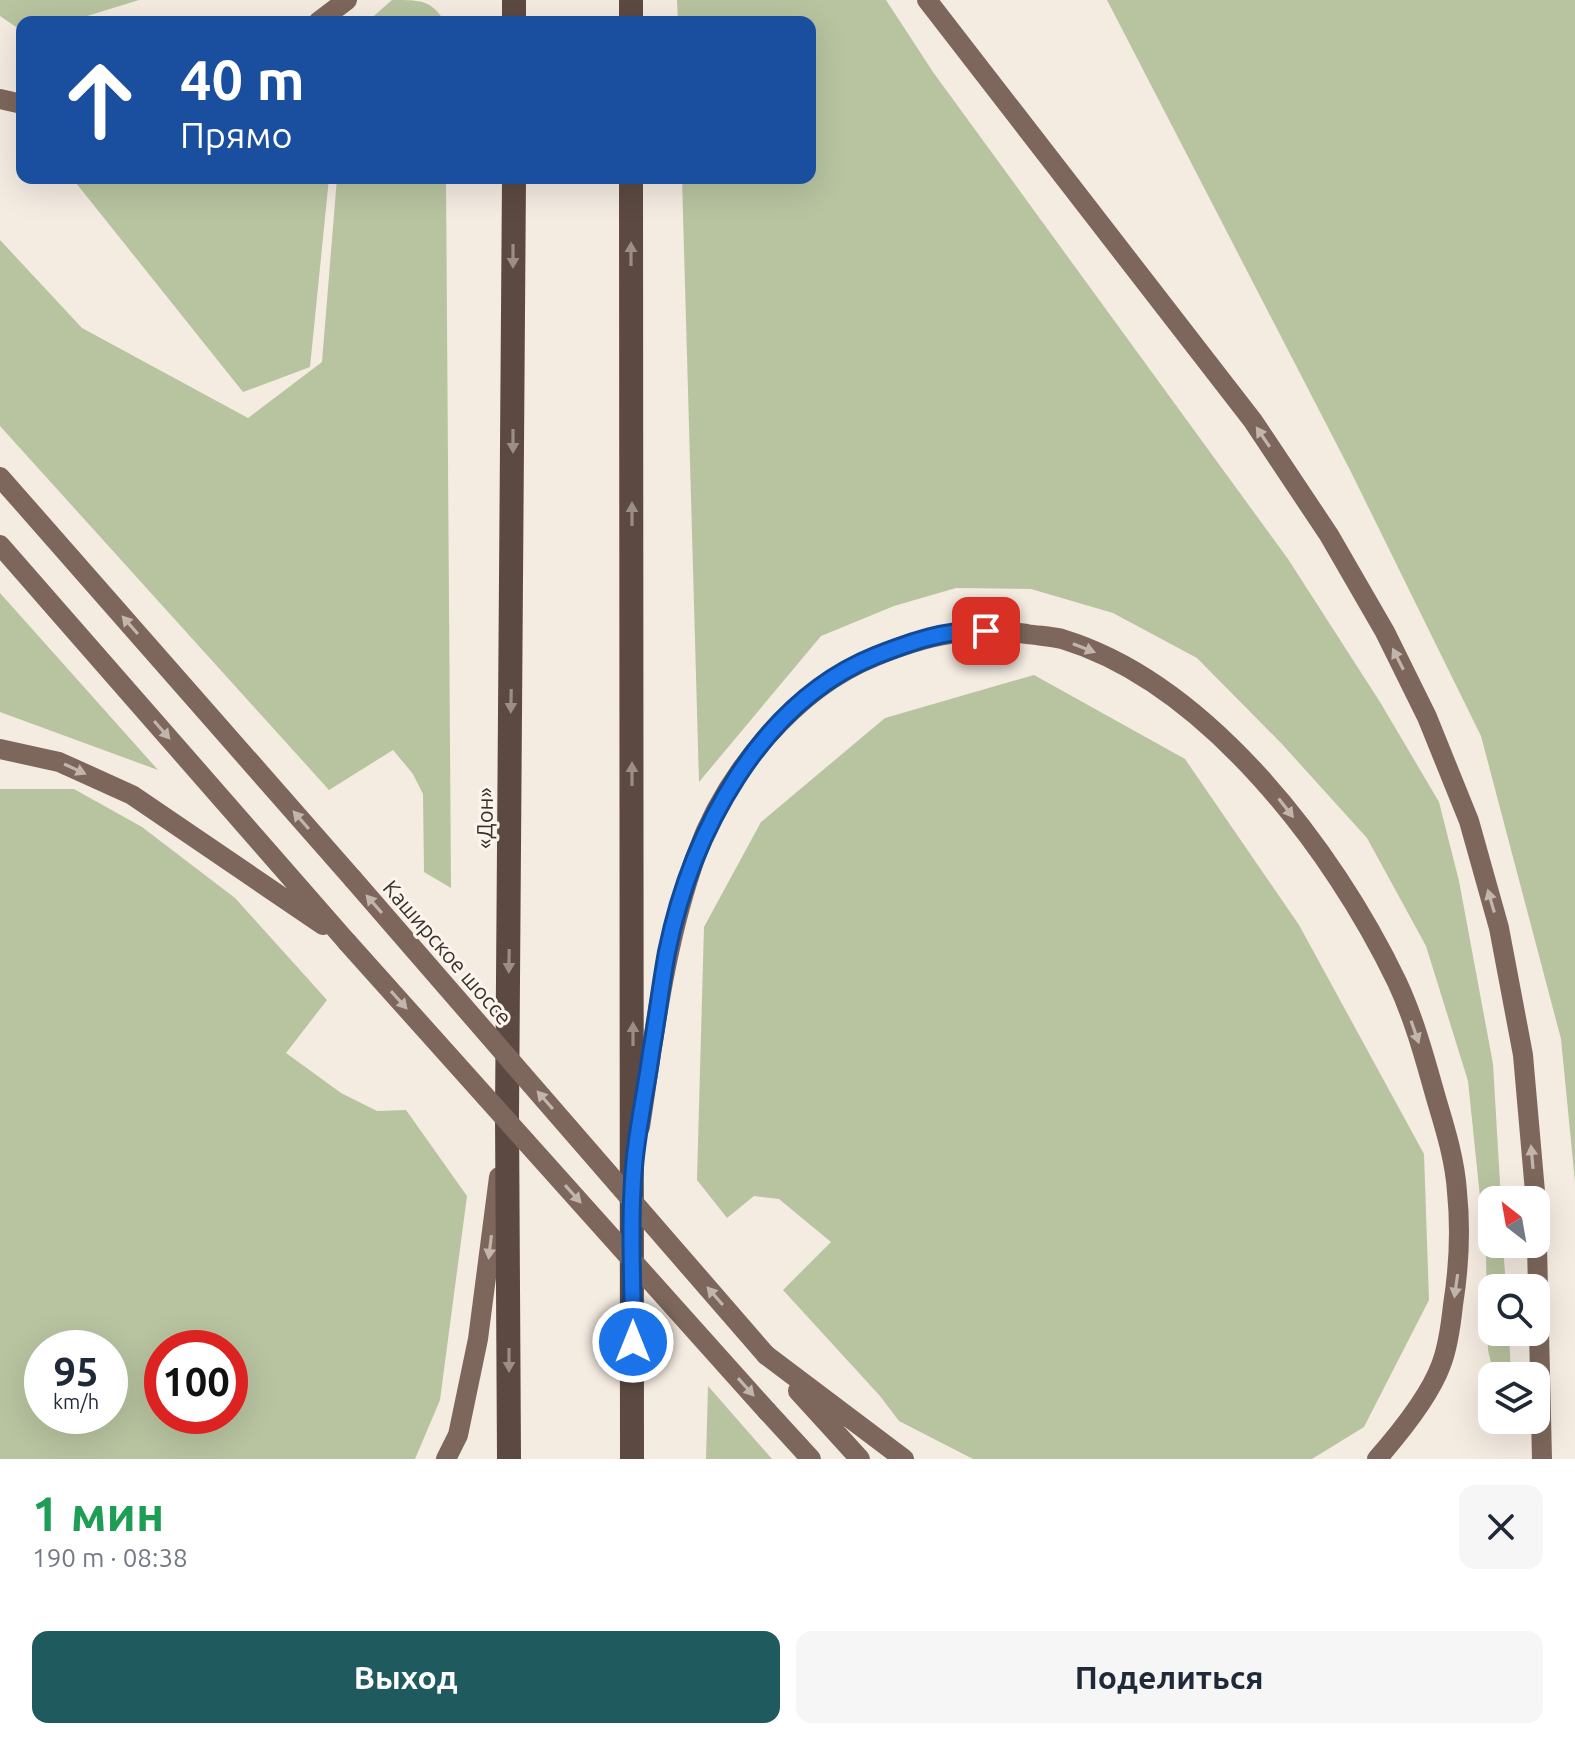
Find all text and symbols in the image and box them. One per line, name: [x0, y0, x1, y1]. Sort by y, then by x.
icon: ahead: [48, 48, 152, 152]
text: 40 m: [180, 48, 305, 111]
text: Прямо: [180, 114, 293, 155]
one-way arrow: [625, 241, 637, 266]
one-way arrow: [507, 244, 519, 269]
one-way arrow: [1257, 426, 1271, 448]
one-way arrow: [507, 429, 519, 454]
one-way arrow: [626, 501, 638, 526]
pin: [952, 597, 1020, 665]
icon: arrive: [964, 609, 1008, 653]
one-way arrow: [122, 615, 139, 635]
one-way arrow: [1072, 642, 1096, 655]
one-way arrow: [1392, 647, 1405, 670]
one-way arrow: [505, 689, 517, 714]
one-way arrow: [153, 720, 170, 740]
one-way arrow: [626, 761, 639, 786]
one-way arrow: [63, 762, 87, 776]
street label: «Дон»: [471, 787, 497, 849]
one-way arrow: [1278, 797, 1294, 818]
one-way arrow: [293, 811, 310, 831]
street label: Каширское шоссе: [379, 875, 517, 1029]
one-way arrow: [1484, 889, 1497, 913]
one-way arrow: [366, 894, 383, 914]
one-way arrow: [503, 949, 515, 974]
one-way arrow: [390, 990, 408, 1009]
one-way arrow: [1410, 1020, 1422, 1044]
one-way arrow: [627, 1021, 639, 1046]
one-way arrow: [536, 1090, 554, 1109]
one-way arrow: [1526, 1144, 1539, 1169]
one-way arrow: [563, 1184, 581, 1203]
north arrow: [1478, 1186, 1550, 1258]
map controls: [1478, 1186, 1550, 1434]
one-way arrow: [483, 1235, 496, 1260]
one-way arrow: [1449, 1273, 1462, 1298]
button: search: [1478, 1274, 1550, 1346]
one-way arrow: [707, 1287, 724, 1307]
position arrow: [591, 1300, 675, 1384]
speed limit sign: 100: [144, 1330, 248, 1434]
one-way arrow: [503, 1348, 515, 1373]
text: 95: [53, 1349, 99, 1394]
button: layers: [1478, 1362, 1550, 1434]
one-way arrow: [737, 1377, 754, 1397]
text: km/h: [53, 1390, 99, 1413]
button: close: [1459, 1485, 1543, 1569]
text: 1 мин: [32, 1486, 164, 1540]
text: 190 m · 08:38: [32, 1543, 188, 1572]
button: Выход: [32, 1631, 780, 1723]
button: Поделиться: [796, 1631, 1543, 1723]

